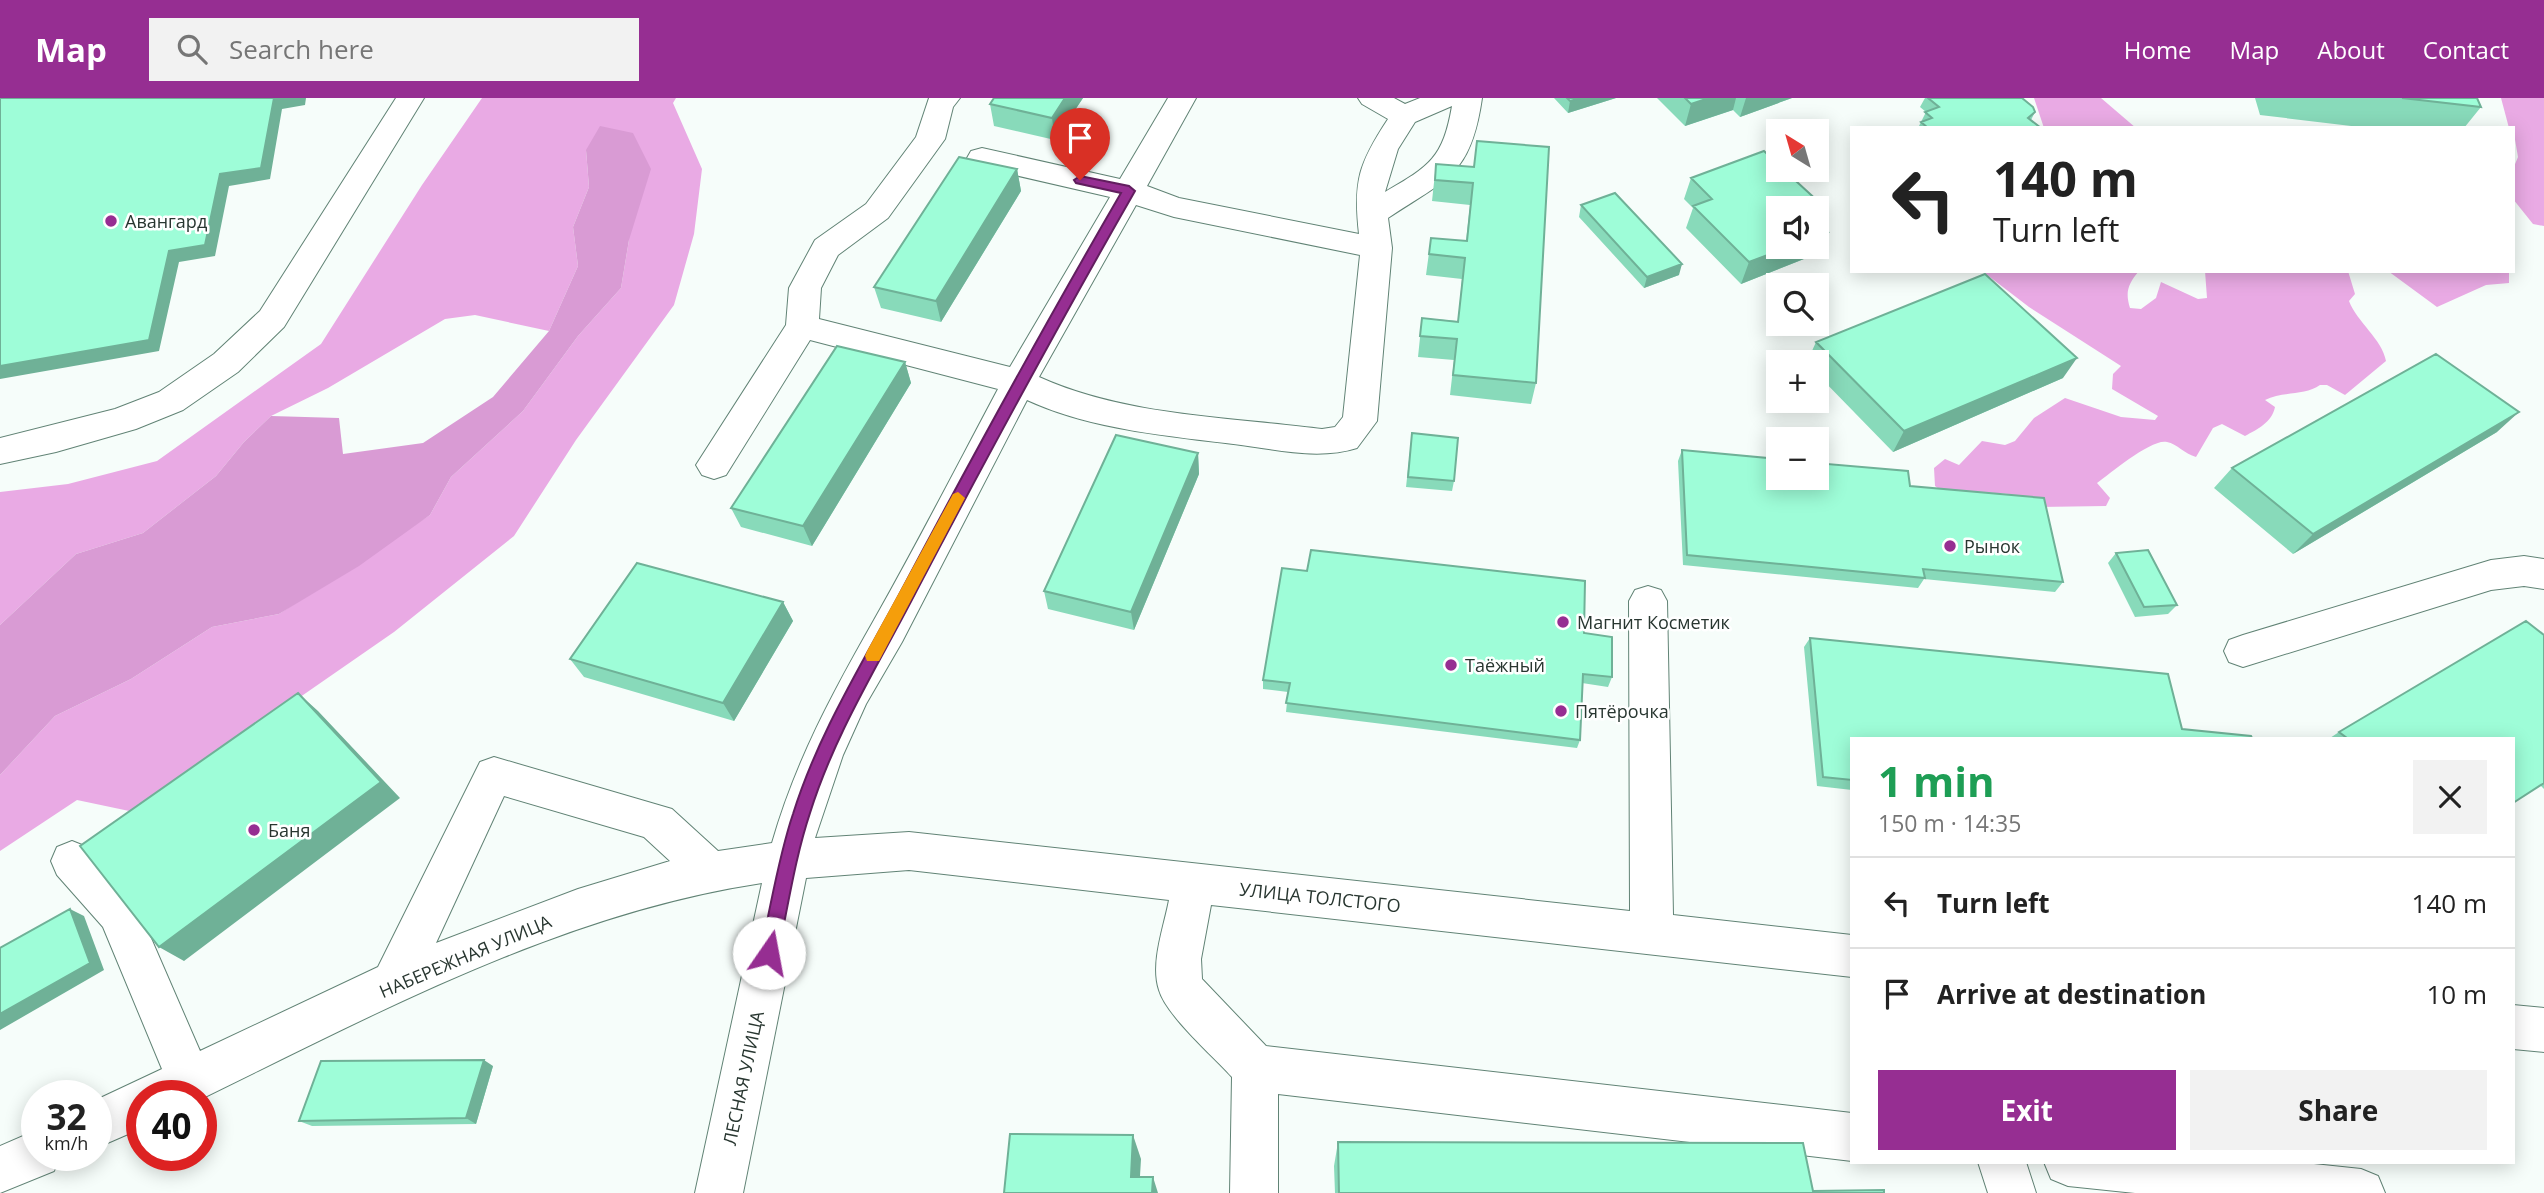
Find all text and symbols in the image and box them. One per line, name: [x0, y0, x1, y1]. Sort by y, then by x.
search box: [149, 18, 639, 81]
text: Map: [35, 27, 107, 72]
icon: search: [173, 30, 211, 68]
text: Search here: [229, 31, 374, 67]
text: Home: [2124, 33, 2192, 66]
text: Map: [2230, 33, 2279, 66]
text: About: [2317, 33, 2385, 66]
text: Contact: [2423, 33, 2509, 66]
pin: [1050, 108, 1110, 180]
icon: arrive: [1061, 119, 1099, 157]
north arrow: [1766, 119, 1829, 182]
map controls: [1766, 119, 1829, 490]
text: 140 m: [1993, 145, 2138, 211]
icon: left: [1878, 154, 1969, 245]
button: sound: [1766, 196, 1829, 259]
text: Turn left: [1993, 208, 2119, 251]
place label: Авангард: [125, 209, 207, 233]
marker: Авангард: [103, 213, 119, 229]
button: search: [1766, 273, 1829, 336]
button: +: [1766, 350, 1829, 413]
button: −: [1766, 427, 1829, 490]
place label: Рынок: [1964, 534, 2021, 558]
marker: Рынок: [1942, 538, 1958, 554]
place label: Магнит Косметик: [1577, 610, 1731, 634]
marker: Магнит Косметик: [1555, 614, 1571, 630]
place label: Таёжный: [1465, 653, 1545, 677]
marker: Таёжный: [1443, 657, 1459, 673]
place label: Пятёрочка: [1575, 699, 1669, 723]
marker: Пятёрочка: [1553, 703, 1569, 719]
text: 1 min: [1878, 752, 1995, 809]
button: close: [2413, 760, 2487, 834]
text: 150 m · 14:35: [1878, 807, 2021, 839]
place label: Баня: [268, 818, 310, 842]
marker: Баня: [246, 822, 262, 838]
street label: УЛИЦА ТОЛСТОГО: [1238, 877, 1402, 917]
icon: left: [1878, 884, 1916, 922]
text: Turn left: [1937, 885, 2049, 921]
text: 140 m: [2412, 885, 2487, 921]
street label: НАБЕРЕЖНАЯ УЛИЦА: [375, 909, 555, 1003]
position arrow: [732, 916, 806, 990]
icon: arrive: [1878, 975, 1916, 1013]
text: Arrive at destination: [1937, 976, 2206, 1012]
text: 10 m: [2426, 976, 2487, 1012]
street label: ЛЕСНАЯ УЛИЦА: [717, 1008, 769, 1147]
button: Exit: [1878, 1070, 2176, 1150]
button: Share: [2190, 1070, 2487, 1150]
speed limit sign: 40: [126, 1080, 217, 1171]
text: 32: [46, 1093, 87, 1140]
text: km/h: [45, 1131, 88, 1155]

